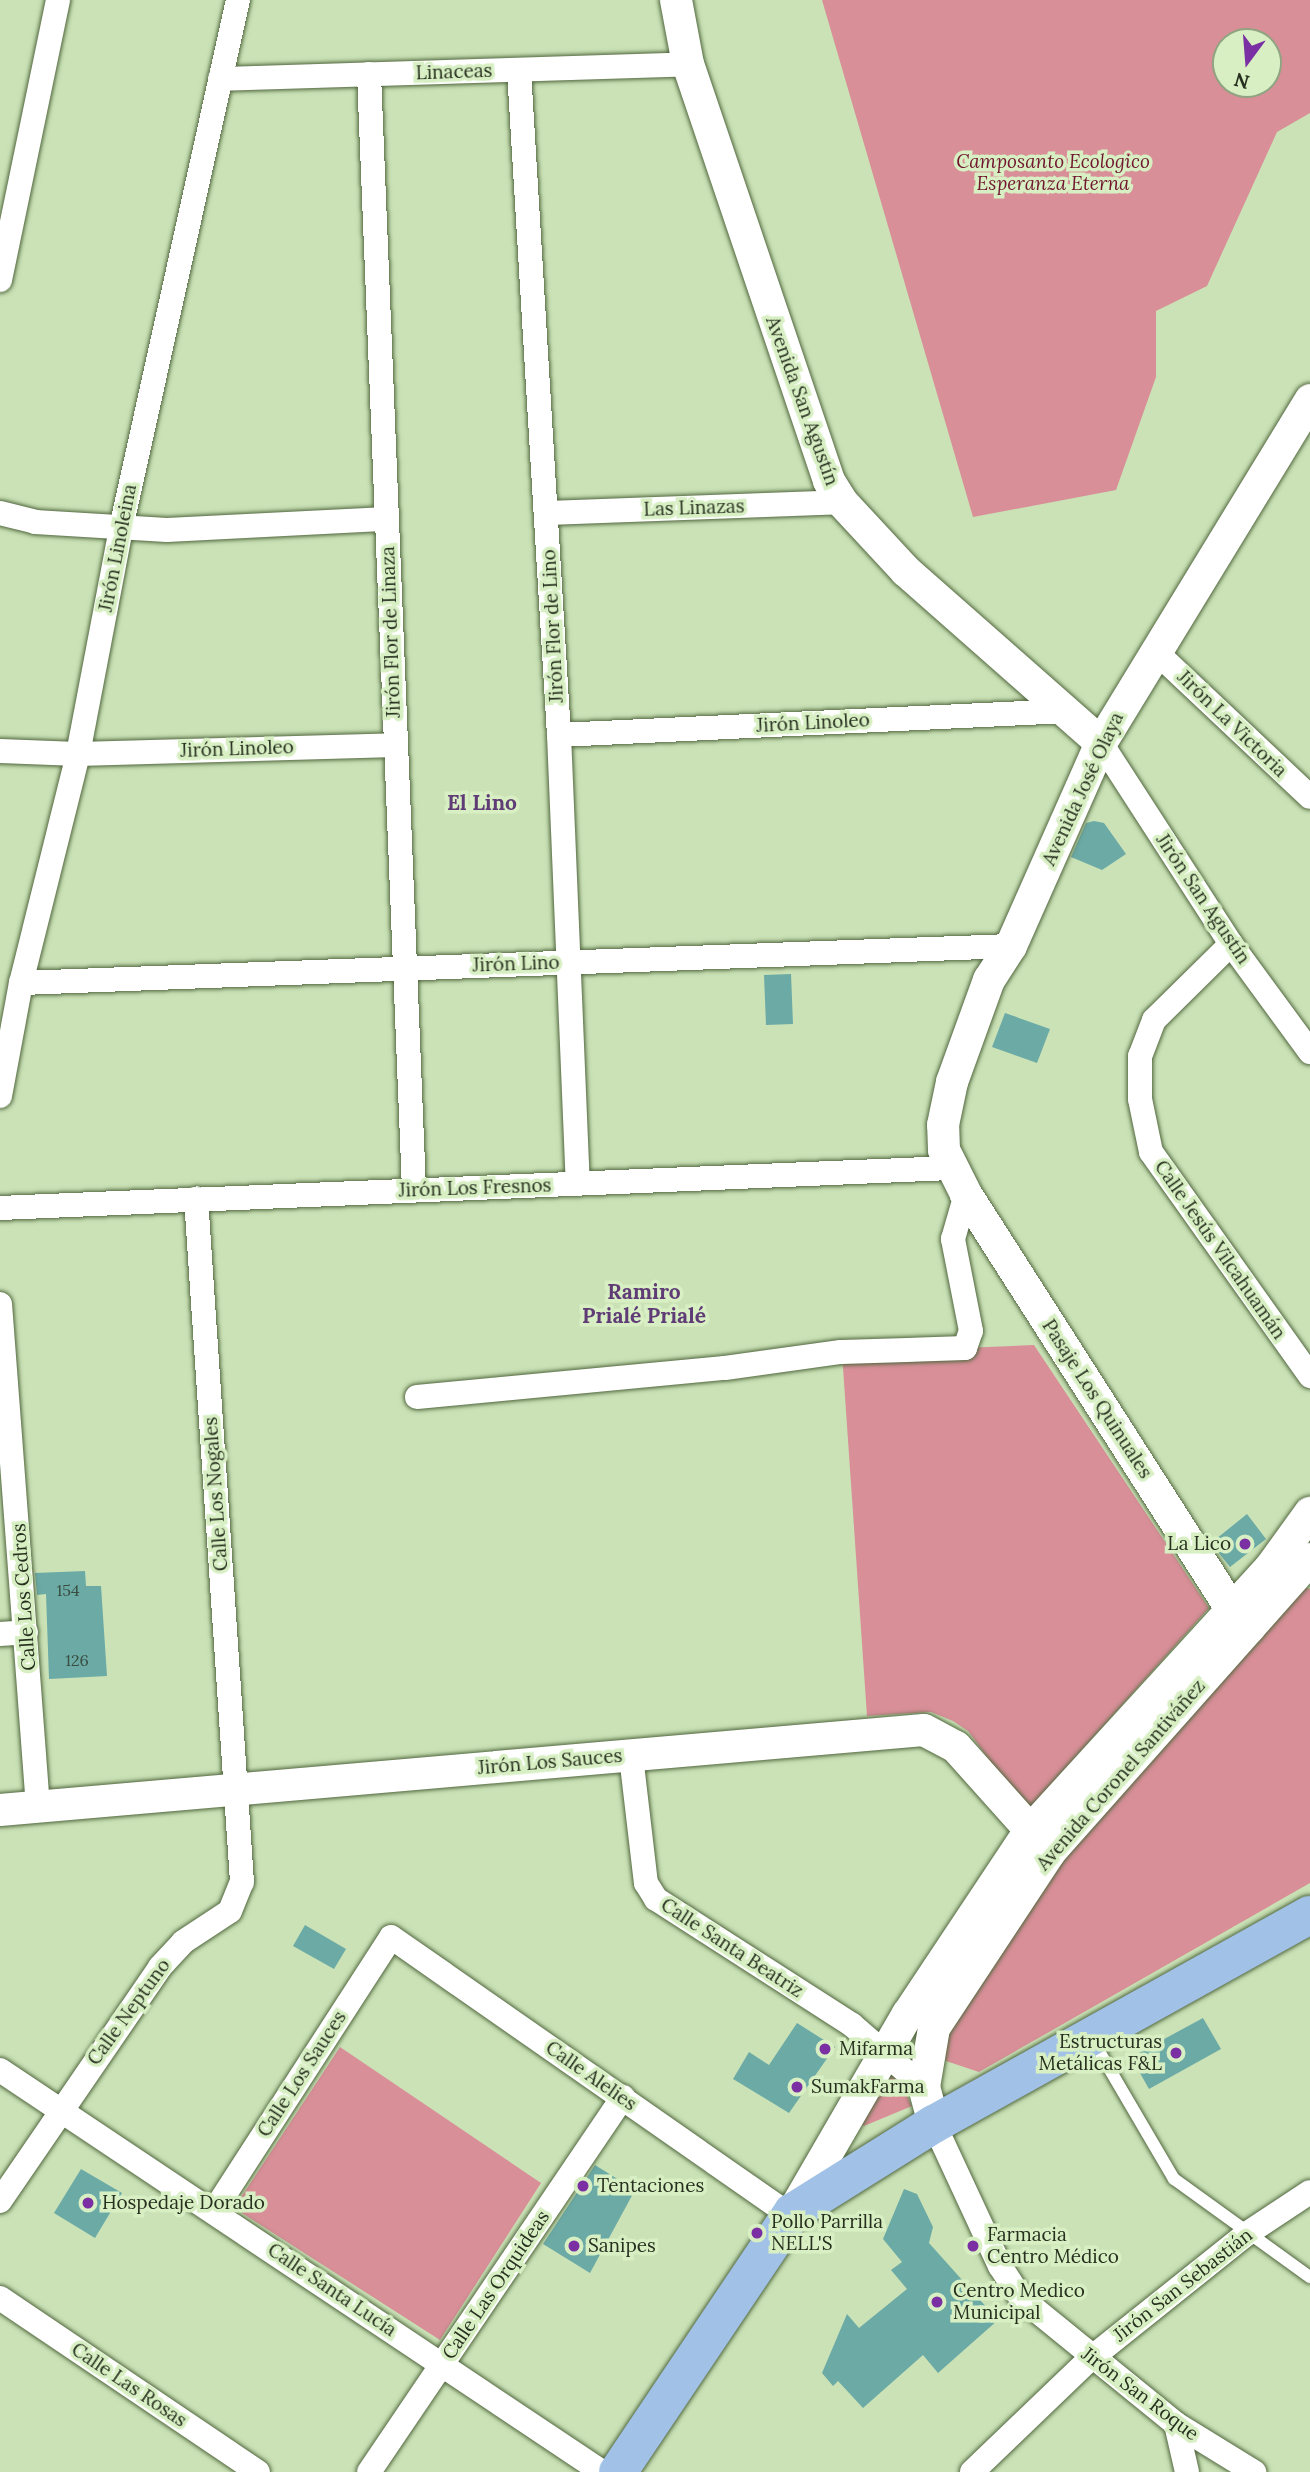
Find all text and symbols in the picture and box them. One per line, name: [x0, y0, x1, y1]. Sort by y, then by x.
north arrow: [1212, 28, 1282, 98]
street label: Linaceas: [415, 59, 493, 85]
text: N: [1231, 68, 1252, 95]
park label: Camposanto Ecologico Esperanza Eterna: [956, 151, 1150, 195]
street label: Avenida San Agustín: [761, 313, 843, 489]
street label: Jirón Linoleina: [94, 482, 142, 614]
street label: Las Linazas: [643, 495, 745, 521]
street label: Jirón Flor de Linaza: [377, 546, 405, 718]
street label: Jirón Flor de Lino: [538, 549, 568, 703]
street label: Jirón La Victoria: [1172, 666, 1292, 782]
street label: Jirón Linoleo: [756, 709, 870, 737]
street label: Avenida José Olaya: [1038, 709, 1128, 869]
street label: Jirón Linoleo: [180, 736, 294, 762]
district label: El Lino: [447, 790, 517, 816]
street label: Jirón San Agustín: [1151, 830, 1255, 968]
street label: Jirón Lino: [472, 951, 560, 977]
street label: Calle Jesús Vilcahuamán: [1150, 1156, 1290, 1344]
street label: Jirón Los Fresnos: [398, 1174, 552, 1202]
district label: Ramiro Prialé Prialé: [582, 1279, 706, 1329]
street label: Pasaje Los Quinuales: [1037, 1315, 1157, 1483]
street label: Calle Los Nogales: [199, 1416, 233, 1572]
street label: Calle Los Cedros: [7, 1523, 41, 1671]
place label: La Lico: [1167, 1533, 1231, 1555]
marker: La Lico: [1237, 1536, 1253, 1552]
house number: 154: [56, 1580, 80, 1600]
house number: 126: [65, 1650, 89, 1670]
street label: Avenida Coronel Santiváñez: [1032, 1675, 1210, 1875]
street label: Jirón Los Sauces: [477, 1744, 623, 1780]
street label: Calle Santa Beatriz: [657, 1893, 807, 2003]
street label: Calle Neptuno: [83, 1954, 175, 2070]
street label: Calle Los Sauces: [253, 2007, 351, 2141]
place label: Estructuras Metálicas F&L: [1039, 2031, 1162, 2075]
street label: Calle Alelies: [541, 2036, 641, 2116]
place label: Mifarma: [839, 2038, 913, 2060]
marker: Mifarma: [817, 2041, 833, 2057]
marker: Estructuras Metálicas F&L: [1168, 2045, 1184, 2061]
place label: SumakFarma: [811, 2076, 924, 2098]
marker: SumakFarma: [789, 2079, 805, 2095]
place label: Tentaciones: [597, 2175, 704, 2197]
marker: Tentaciones: [575, 2178, 591, 2194]
place label: Hospedaje Dorado: [102, 2192, 265, 2214]
marker: Hospedaje Dorado: [80, 2195, 96, 2211]
street label: Calle Las Orquideas: [438, 2206, 554, 2364]
place label: Pollo Parrilla NELL'S: [771, 2211, 883, 2255]
place label: Farmacia Centro Médico: [987, 2224, 1119, 2268]
street label: Jirón San Sebastián: [1109, 2224, 1257, 2346]
marker: Pollo Parrilla NELL'S: [749, 2225, 765, 2241]
place label: Sanipes: [588, 2235, 656, 2257]
marker: Sanipes: [566, 2238, 582, 2254]
marker: Farmacia Centro Médico: [965, 2238, 981, 2254]
street label: Calle Santa Lucía: [263, 2239, 401, 2341]
place label: Centro Medico Municipal: [953, 2280, 1085, 2324]
marker: Centro Medico Municipal: [927, 2292, 947, 2312]
street label: Calle Las Rosas: [67, 2338, 191, 2432]
street label: Jirón San Roque: [1077, 2343, 1203, 2445]

